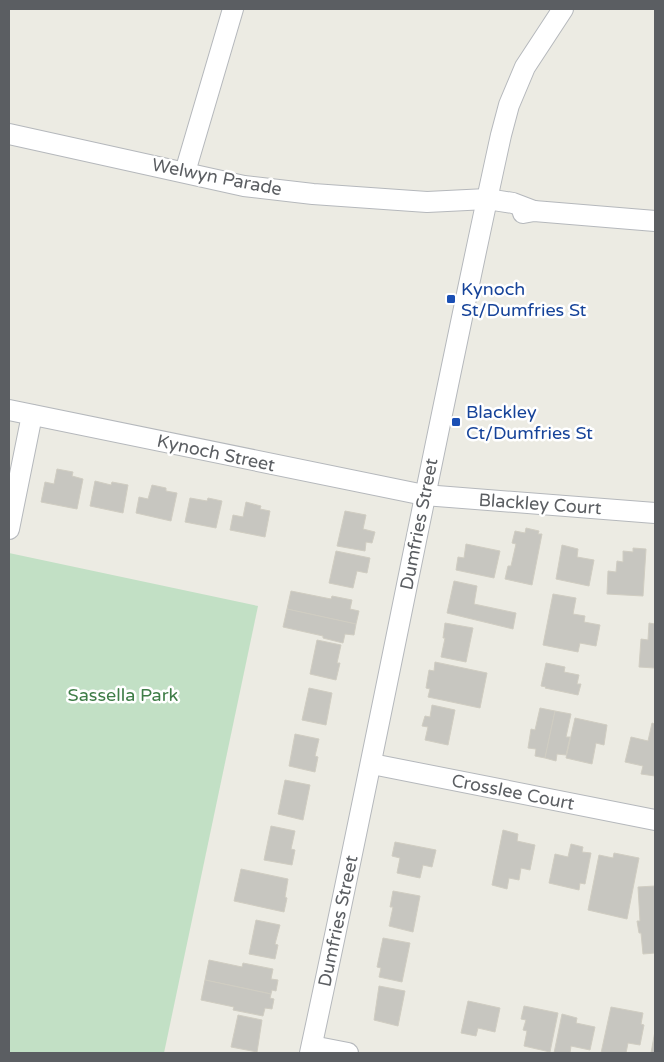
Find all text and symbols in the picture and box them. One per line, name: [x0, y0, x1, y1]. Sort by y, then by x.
street label: Welwyn Parade: [150, 154, 284, 200]
place label: Kynoch St/Dumfries St: [461, 278, 587, 321]
marker: Kynoch St/Dumfries St: [445, 293, 457, 305]
place label: Blackley Ct/Dumfries St: [466, 401, 593, 444]
marker: Blackley Ct/Dumfries St: [450, 416, 462, 428]
street label: Kynoch Street: [155, 430, 277, 476]
street label: Dumfries Street: [395, 456, 443, 592]
street label: Blackley Court: [478, 489, 602, 519]
park label: Sassella Park: [68, 684, 179, 706]
street label: Crosslee Court: [450, 769, 576, 815]
street label: Dumfries Street: [313, 853, 363, 989]

